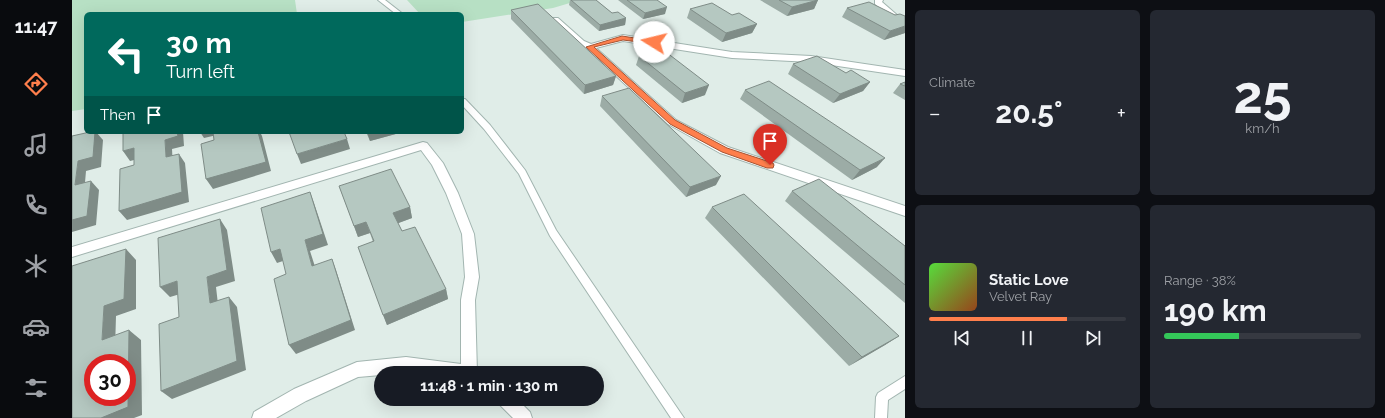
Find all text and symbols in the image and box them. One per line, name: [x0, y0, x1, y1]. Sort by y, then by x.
text: 11:47: [15, 16, 57, 37]
position arrow: [633, 21, 675, 63]
text: 30 m: [166, 27, 232, 60]
icon: left: [100, 28, 152, 80]
text: Turn left: [166, 61, 235, 82]
text: 25: [1233, 64, 1292, 125]
icon: directions: [22, 70, 50, 98]
text: Climate: [929, 75, 975, 90]
text: 20.5°: [995, 95, 1062, 130]
text: −: [929, 100, 941, 126]
text: +: [1117, 100, 1126, 126]
icon: arrive: [143, 104, 165, 126]
text: Then: [100, 106, 135, 124]
text: km/h: [1245, 121, 1280, 136]
pin: [753, 124, 787, 165]
icon: arrive: [759, 130, 781, 152]
icon: music: [22, 131, 50, 159]
icon: phone: [22, 191, 50, 219]
icon: climate: [22, 252, 50, 280]
text: Static Love: [989, 271, 1068, 289]
text: Range · 38%: [1164, 273, 1236, 288]
text: Velvet Ray: [989, 289, 1052, 304]
text: 190 km: [1164, 293, 1267, 328]
icon: car: [22, 313, 50, 341]
icon: previous: [951, 327, 973, 349]
icon: pause: [1016, 327, 1038, 349]
icon: next: [1082, 327, 1104, 349]
speed limit sign: 30: [84, 354, 136, 406]
icon: filters: [22, 374, 50, 402]
text: 11:48 · 1 min · 130 m: [420, 377, 558, 395]

